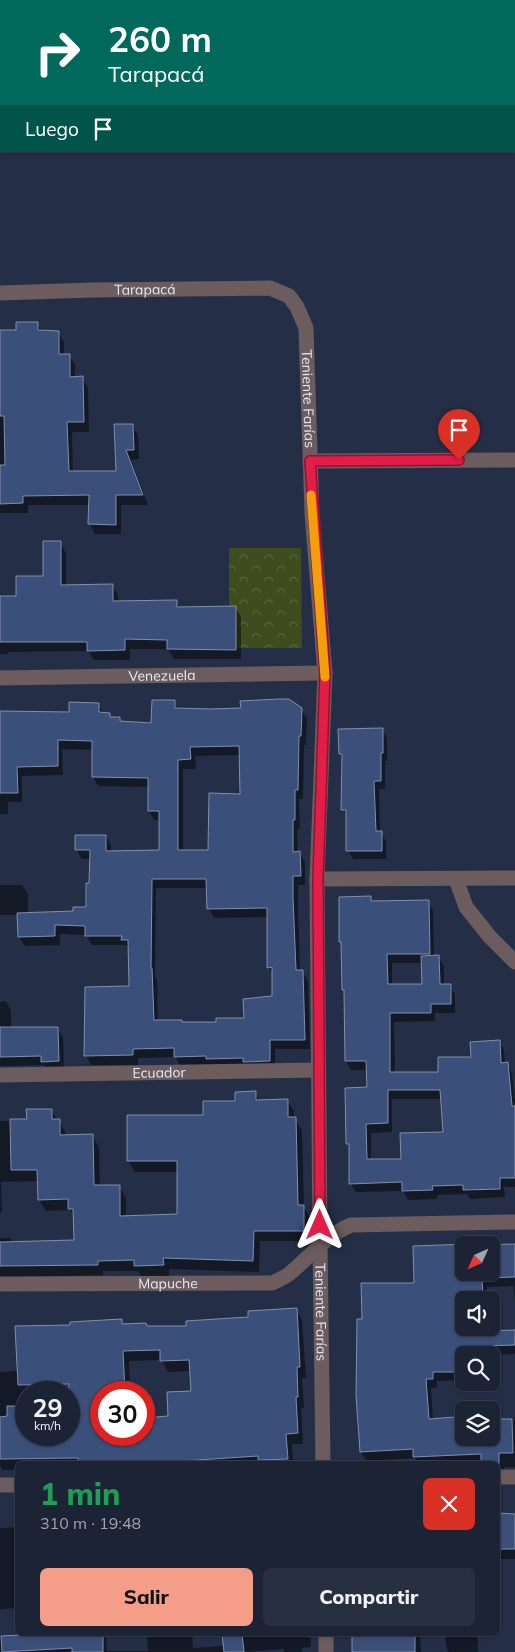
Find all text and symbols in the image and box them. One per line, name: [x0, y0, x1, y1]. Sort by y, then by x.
text: 260 m: [108, 17, 212, 61]
icon: right: [25, 20, 90, 85]
text: Tarapacá: [108, 60, 204, 88]
icon: arrive: [89, 115, 117, 143]
text: Luego: [25, 117, 79, 141]
street label: Tarapacá: [114, 280, 176, 299]
street label: Teniente Farías: [298, 349, 319, 448]
pin: [438, 409, 480, 460]
icon: arrive: [445, 416, 473, 444]
street label: Venezuela: [128, 666, 196, 685]
street label: Ecuador: [132, 1063, 187, 1082]
position arrow: [293, 1198, 345, 1250]
north arrow: [455, 1236, 500, 1281]
map controls: [455, 1236, 500, 1446]
street label: Teniente Farías: [311, 1263, 331, 1361]
street label: Mapuche: [138, 1274, 198, 1292]
button: sound: [455, 1291, 500, 1336]
button: search: [455, 1346, 500, 1391]
speed limit sign: 30: [90, 1381, 155, 1446]
text: 29: [32, 1392, 63, 1423]
button: layers: [455, 1401, 500, 1446]
text: km/h: [34, 1418, 61, 1433]
text: 1 min: [40, 1475, 120, 1513]
button: close: [423, 1478, 475, 1530]
text: 310 m · 19:48: [40, 1513, 141, 1533]
button: Salir: [40, 1568, 253, 1626]
button: Compartir: [263, 1568, 475, 1626]

